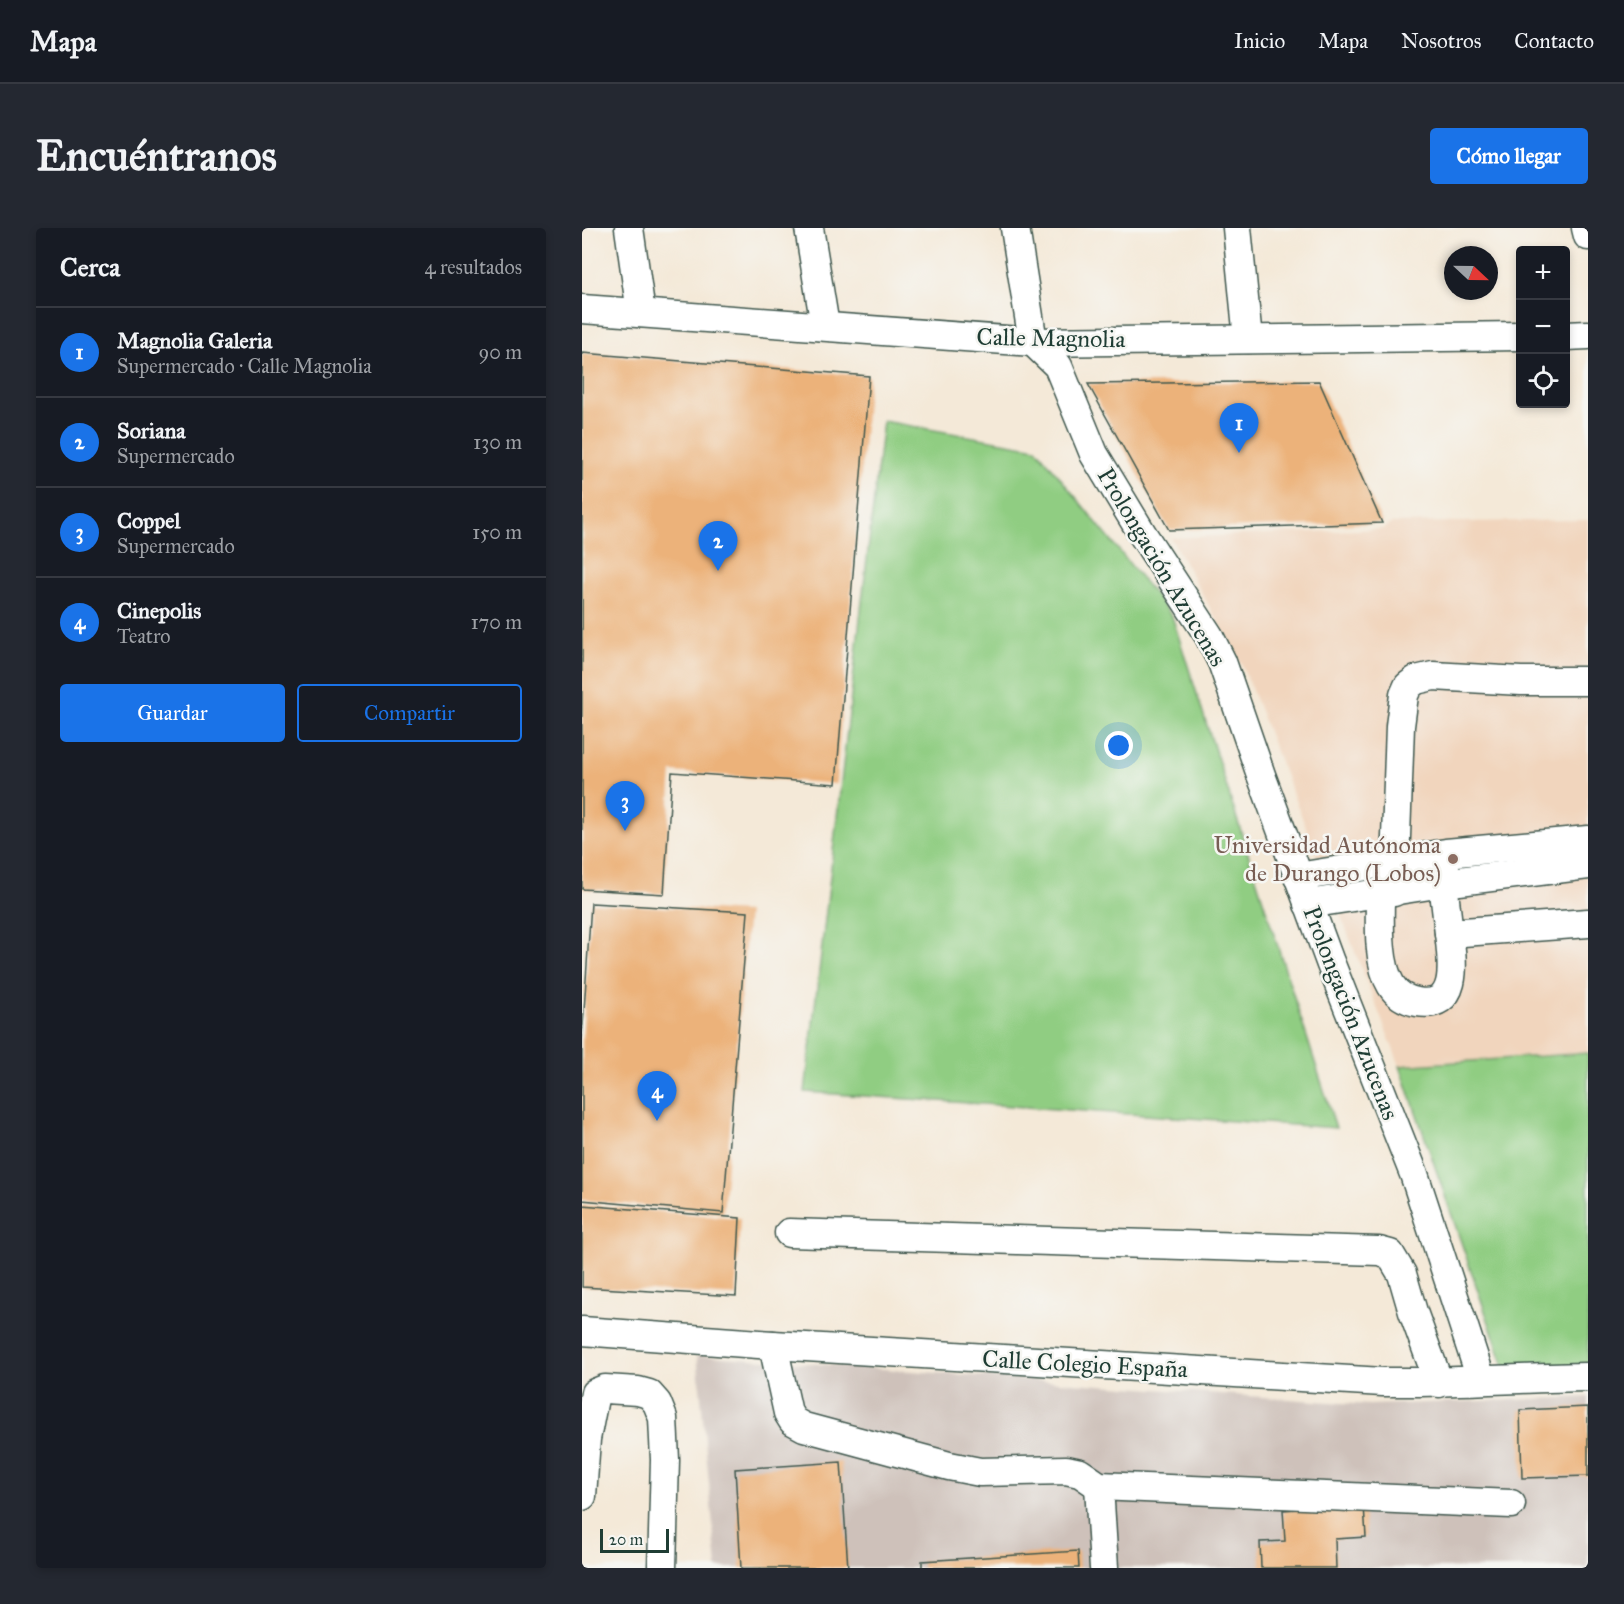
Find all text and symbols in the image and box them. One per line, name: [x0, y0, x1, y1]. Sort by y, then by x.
text: Mapa: [30, 24, 97, 59]
text: Inicio: [1234, 28, 1285, 54]
text: Mapa: [1318, 28, 1368, 54]
text: Nosotros: [1401, 28, 1481, 54]
text: Contacto: [1514, 28, 1594, 54]
button: Cómo llegar: [1430, 128, 1588, 184]
text: Encuéntranos: [36, 130, 277, 182]
north arrow: [1444, 246, 1498, 300]
map controls: [1516, 246, 1570, 408]
button: +: [1516, 246, 1570, 300]
text: Cerca: [60, 251, 120, 283]
text: 4 resultados: [424, 255, 522, 279]
button: −: [1516, 300, 1570, 354]
street label: Calle Magnolia: [976, 322, 1127, 354]
text: Magnolia Galeria: [117, 327, 272, 354]
text: 1: [76, 340, 83, 364]
text: 90 m: [479, 340, 522, 364]
text: Supermercado · Calle Magnolia: [117, 354, 372, 378]
button: locate: [1516, 354, 1570, 408]
pin: 1: [1220, 404, 1258, 453]
text: Soriana: [117, 417, 186, 444]
text: 2: [75, 430, 84, 454]
text: 130 m: [473, 430, 522, 454]
text: Supermercado: [117, 444, 235, 468]
street label: Prolongación Azucenas: [1091, 462, 1233, 672]
text: Coppel: [117, 507, 180, 534]
text: 3: [76, 520, 84, 544]
text: 150 m: [472, 520, 522, 544]
pin: 2: [698, 522, 738, 571]
text: Supermercado: [117, 534, 235, 558]
text: Cinepolis: [117, 597, 201, 624]
text: 4: [74, 610, 85, 634]
text: 170 m: [471, 610, 522, 634]
text: Teatro: [117, 624, 171, 648]
button: Guardar: [60, 684, 285, 742]
button: Compartir: [297, 684, 522, 742]
your location: [1104, 731, 1133, 760]
pin: 3: [606, 782, 645, 831]
place label: Universidad Autónoma de Durango (Lobos): [1213, 830, 1442, 888]
marker: Universidad Autónoma de Durango (Lobos): [1446, 852, 1460, 866]
street label: Prolongación Azucenas: [1296, 902, 1406, 1124]
pin: 4: [638, 1072, 676, 1121]
street label: Calle Colegio España: [981, 1344, 1189, 1384]
scale bar: [600, 1526, 669, 1554]
text: 20 m: [609, 1530, 643, 1549]

